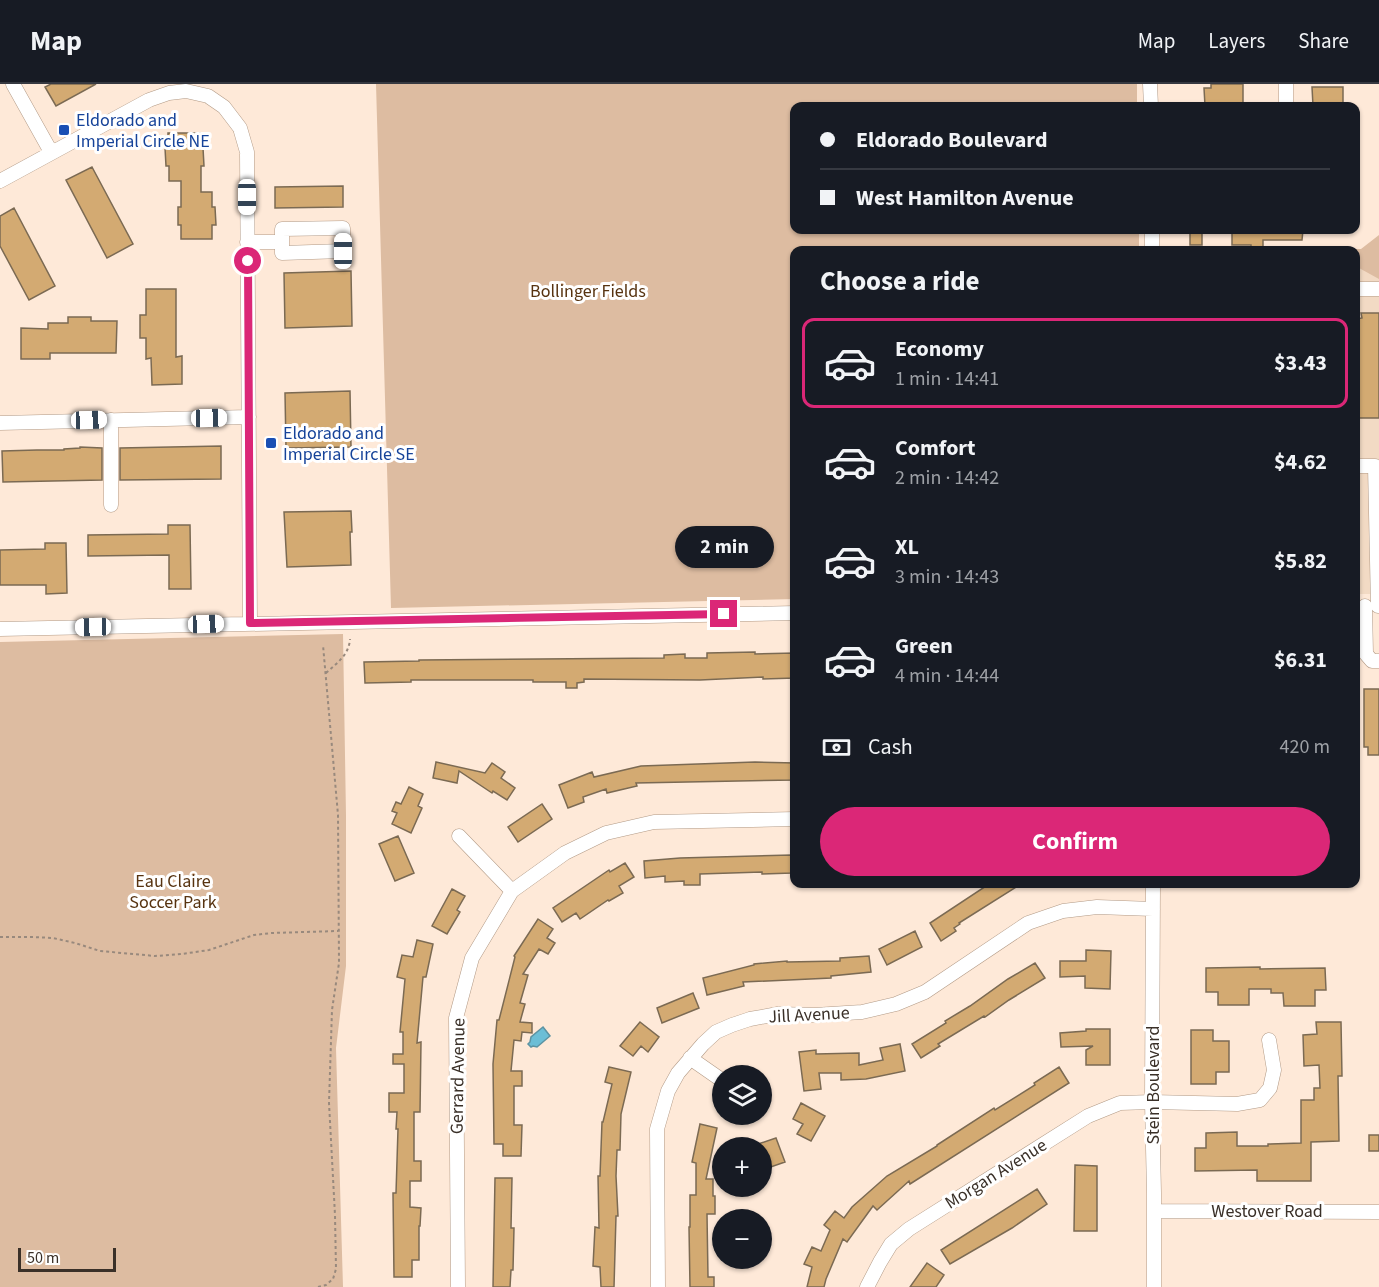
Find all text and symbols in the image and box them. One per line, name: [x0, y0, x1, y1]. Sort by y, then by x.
text: Map: [30, 21, 82, 61]
text: Map: [1138, 26, 1175, 56]
text: Layers: [1208, 26, 1265, 56]
text: Share: [1298, 26, 1349, 56]
place label: Eldorado and Imperial Circle NE: [76, 108, 210, 154]
marker: Eldorado and Imperial Circle NE: [57, 123, 71, 137]
text: Eldorado Boulevard: [856, 124, 1048, 156]
car: [238, 179, 256, 215]
text: West Hamilton Avenue: [856, 182, 1074, 214]
car: [334, 233, 352, 269]
route start: [234, 247, 261, 274]
text: Choose a ride: [820, 262, 980, 301]
park label: Bollinger Fields: [530, 279, 646, 304]
text: Economy: [895, 333, 984, 365]
icon: car: [823, 336, 877, 390]
text: $3.43: [1274, 347, 1327, 379]
text: 1 min · 14:41: [895, 365, 999, 393]
car: [191, 409, 227, 427]
car: [71, 410, 107, 430]
place label: Eldorado and Imperial Circle SE: [283, 421, 415, 467]
text: Comfort: [895, 432, 976, 464]
icon: car: [823, 435, 877, 489]
marker: Eldorado and Imperial Circle SE: [264, 436, 278, 450]
text: $4.62: [1274, 446, 1327, 478]
text: 2 min · 14:42: [895, 464, 999, 492]
callout: 2 min: [674, 527, 774, 569]
text: XL: [895, 531, 919, 563]
text: 2 min: [700, 533, 749, 561]
icon: car: [823, 534, 877, 588]
text: $5.82: [1274, 545, 1327, 577]
text: 3 min · 14:43: [895, 563, 999, 591]
route end: [710, 600, 737, 627]
car: [188, 614, 224, 634]
car: [75, 618, 111, 636]
text: Green: [895, 630, 953, 662]
icon: car: [823, 633, 877, 687]
text: $6.31: [1274, 644, 1327, 676]
text: 4 min · 14:44: [895, 662, 999, 690]
icon: cash: [820, 731, 853, 764]
text: Cash: [868, 731, 913, 763]
text: 420 m: [1280, 733, 1330, 761]
button: Confirm: [820, 807, 1330, 876]
park label: Eau Claire Soccer Park: [129, 869, 217, 915]
street label: Jill Avenue: [768, 1000, 850, 1030]
street label: Gerrard Avenue: [444, 1018, 472, 1134]
street label: Stein Boulevard: [1141, 1026, 1166, 1144]
map controls: [712, 1065, 772, 1269]
button: layers: [712, 1065, 772, 1125]
street label: Morgan Avenue: [940, 1133, 1052, 1215]
button: +: [712, 1137, 772, 1197]
street label: Westover Road: [1211, 1199, 1323, 1224]
button: −: [712, 1209, 772, 1269]
scale bar: [18, 1245, 116, 1272]
text: 50 m: [27, 1247, 59, 1269]

